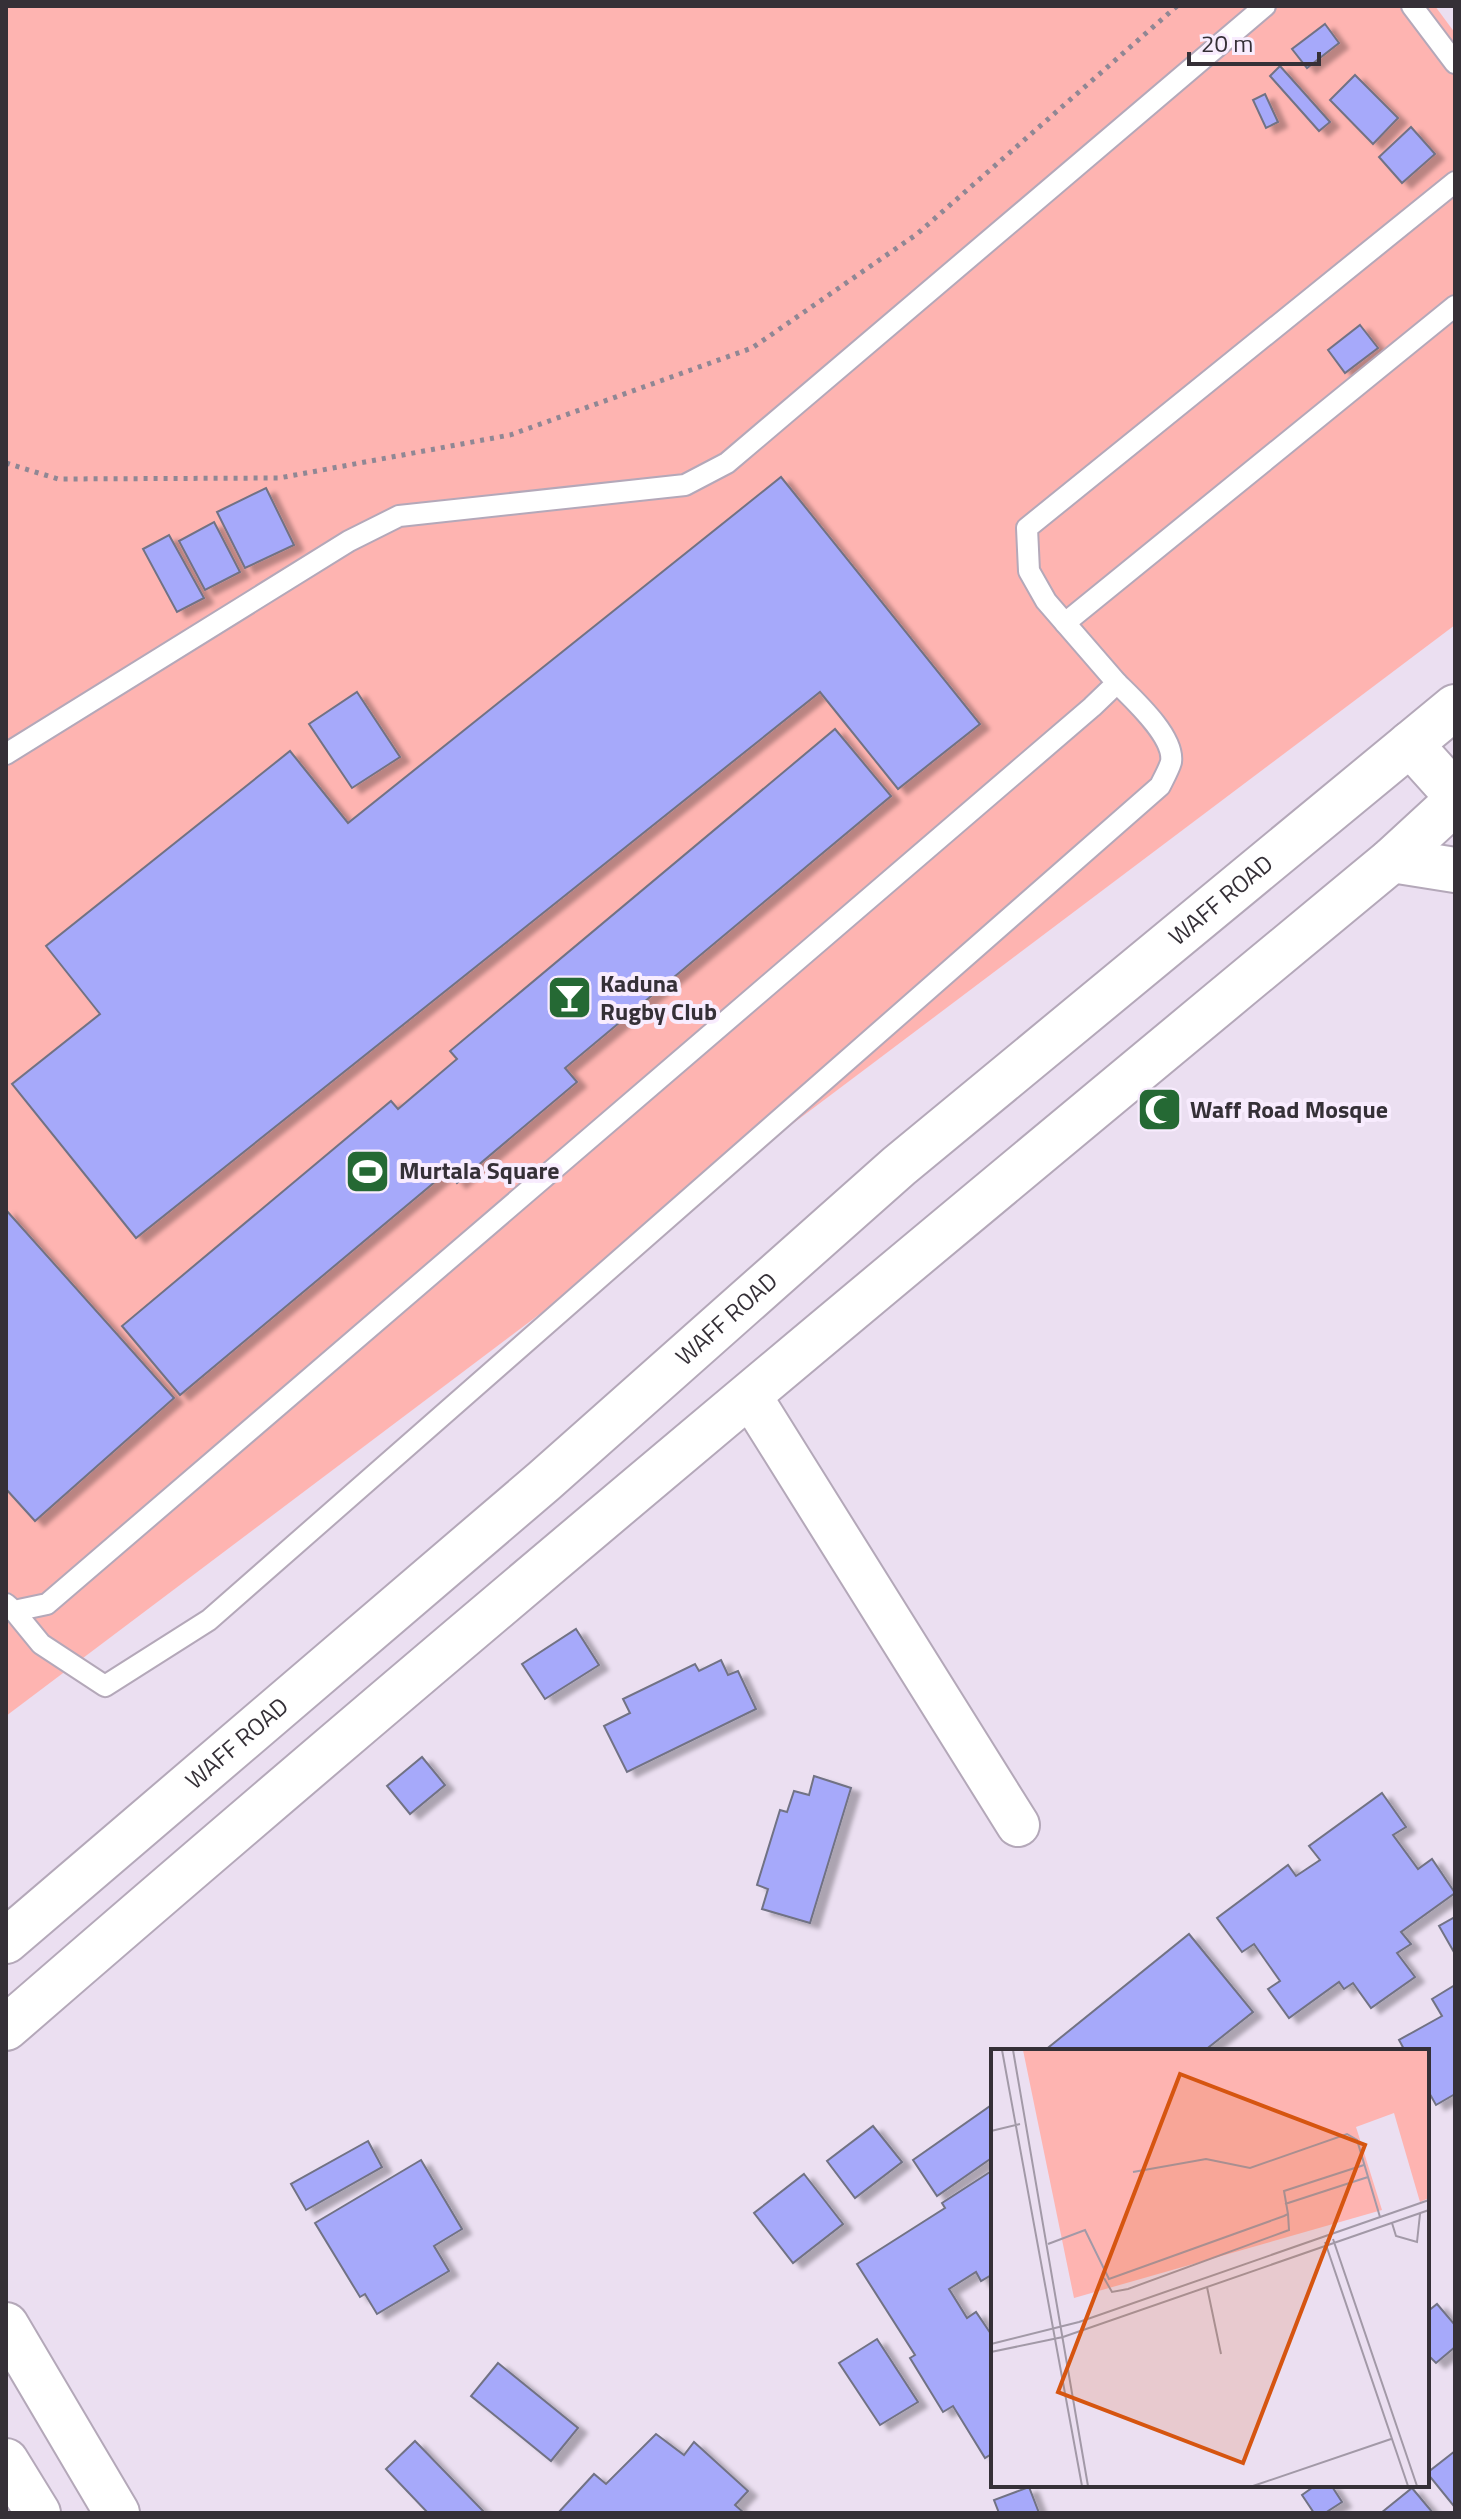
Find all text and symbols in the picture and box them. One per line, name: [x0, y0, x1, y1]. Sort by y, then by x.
scale bar: [1189, 16, 1319, 66]
text: 20 m: [1201, 25, 1253, 61]
street label: WAFF ROAD: [1160, 845, 1280, 953]
place label: Kaduna Rugby Club: [600, 965, 717, 1029]
bar icon: Kaduna Rugby Club: [545, 974, 593, 1022]
mosque icon: Waff Road Mosque: [1135, 1086, 1183, 1134]
place label: Waff Road Mosque: [1190, 1091, 1388, 1127]
sports icon: Murtala Square: [344, 1147, 392, 1195]
place label: Murtala Square: [399, 1152, 560, 1188]
street label: WAFF ROAD: [667, 1263, 785, 1373]
street label: WAFF ROAD: [177, 1688, 296, 1797]
inset map: [991, 2049, 1429, 2487]

